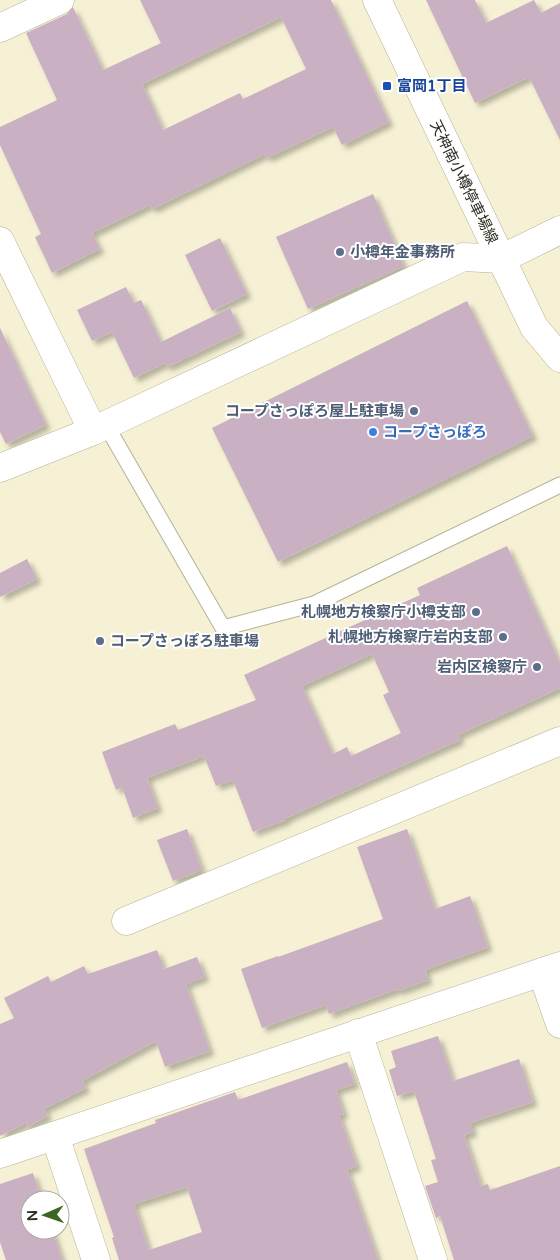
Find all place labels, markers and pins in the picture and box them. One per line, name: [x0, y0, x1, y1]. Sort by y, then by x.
place label: 富岡1丁目: [397, 77, 466, 95]
marker: 富岡1丁目: [381, 80, 393, 92]
place label: 小樽年金事務所: [350, 243, 455, 261]
marker: 小樽年金事務所: [334, 246, 346, 258]
place label: コープさっぽろ屋上駐車場: [225, 402, 404, 420]
marker: コープさっぽろ屋上駐車場: [408, 405, 420, 417]
place label: コープさっぽろ: [383, 423, 487, 441]
marker: コープさっぽろ: [367, 426, 379, 438]
place label: 札幌地方検察庁小樽支部: [301, 603, 466, 621]
marker: 札幌地方検察庁小樽支部: [470, 606, 482, 618]
place label: 札幌地方検察庁岩内支部: [328, 628, 493, 646]
marker: 札幌地方検察庁岩内支部: [497, 631, 509, 643]
place label: コープさっぽろ駐車場: [110, 632, 259, 650]
marker: コープさっぽろ駐車場: [94, 635, 106, 647]
place label: 岩内区検察庁: [437, 658, 527, 676]
marker: 岩内区検察庁: [531, 661, 543, 673]

